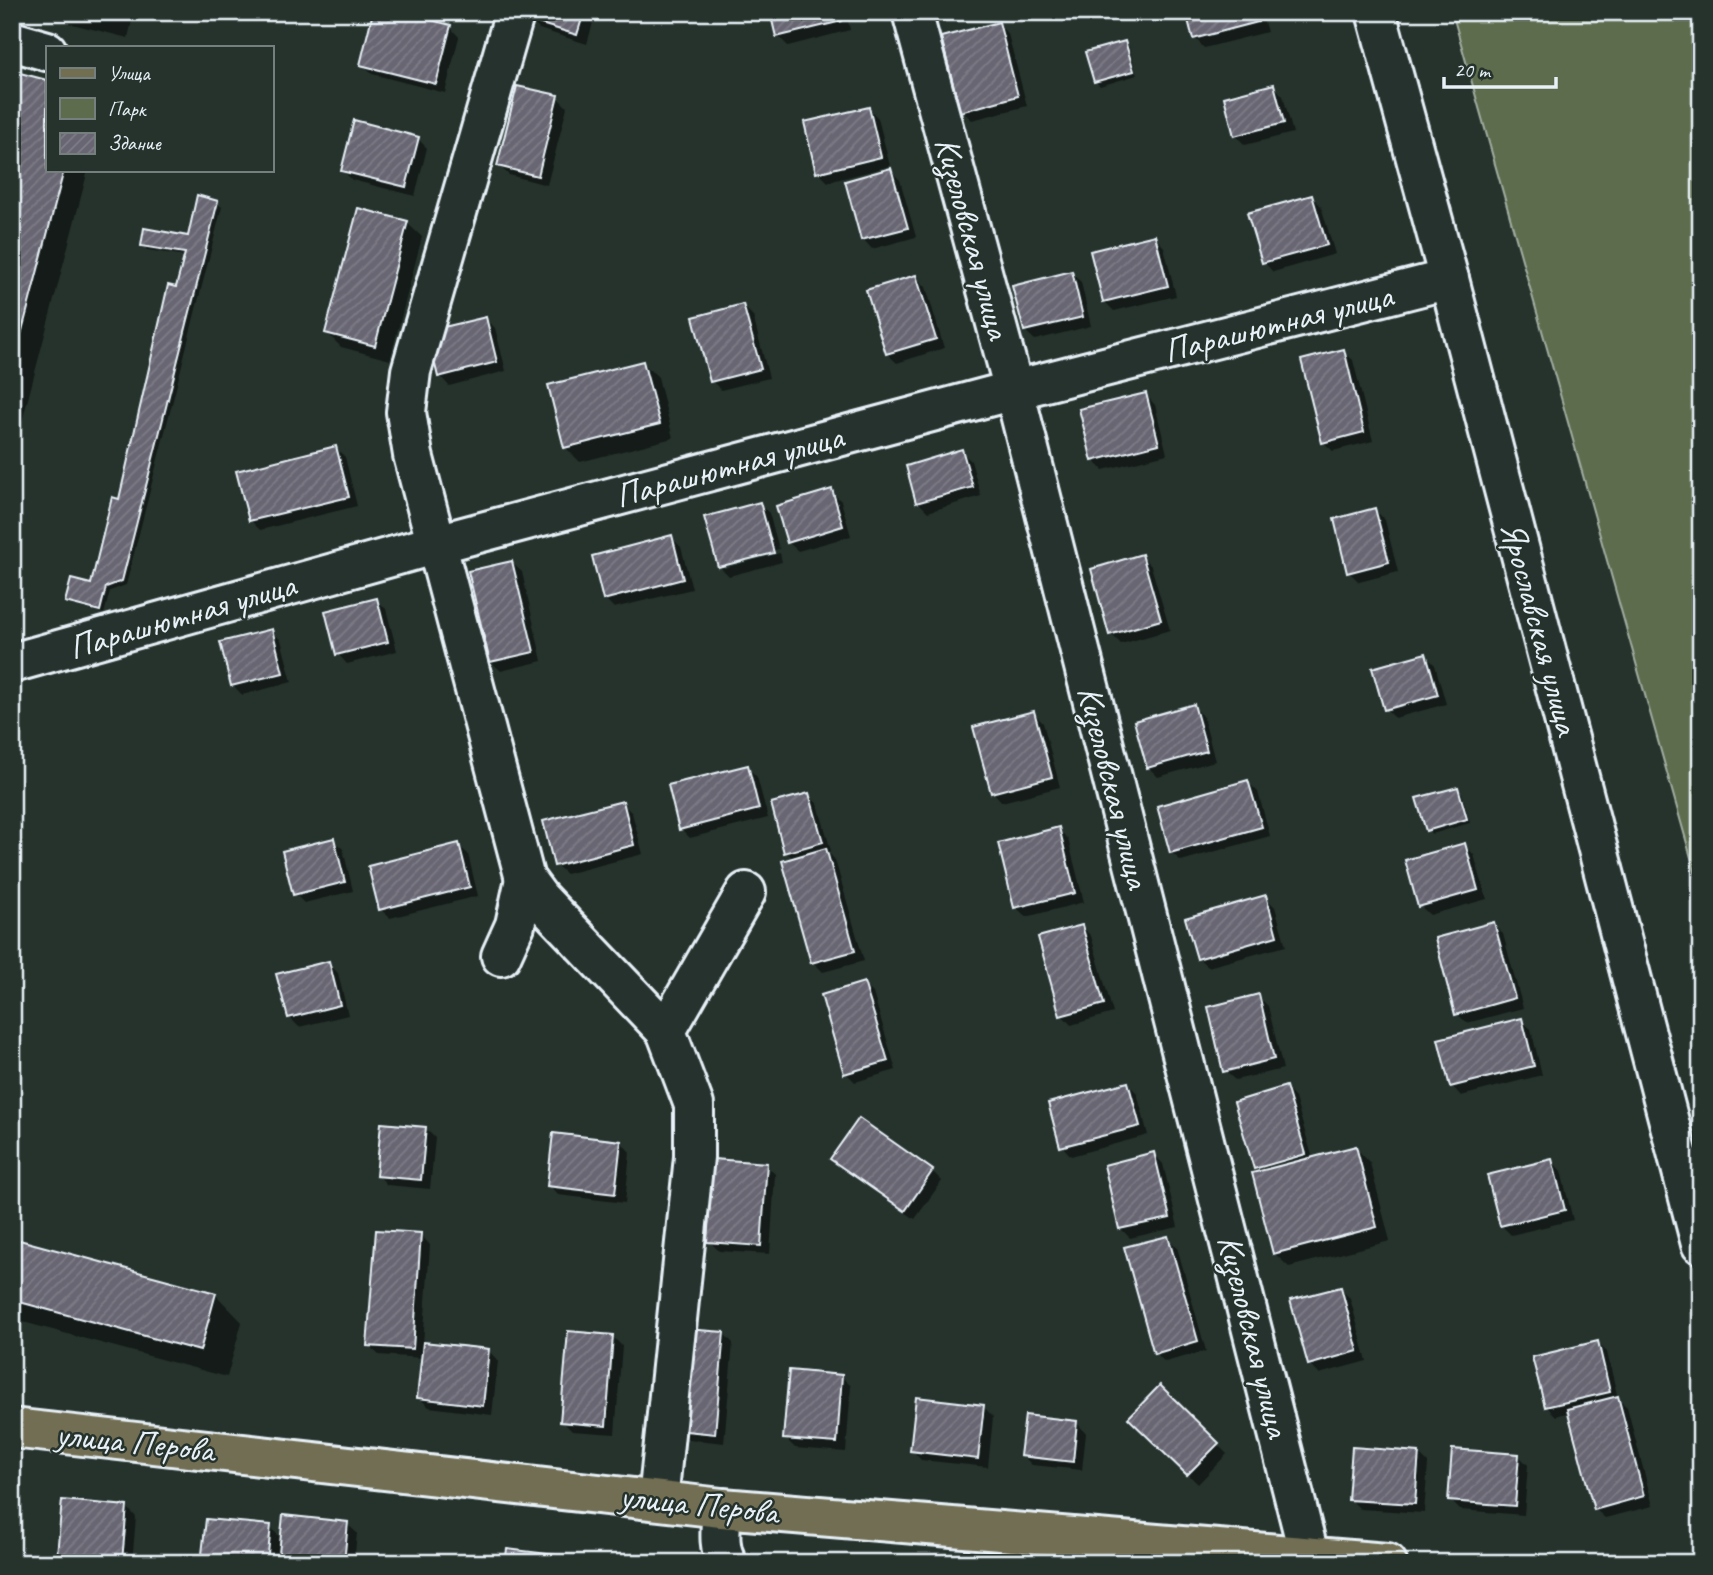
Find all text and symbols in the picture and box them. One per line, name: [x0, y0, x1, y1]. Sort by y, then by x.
legend: [46, 46, 273, 172]
scale bar: [1444, 46, 1556, 90]
text: 20 m: [1454, 57, 1492, 83]
text: Улица: [108, 60, 151, 86]
text: Парк: [108, 96, 148, 122]
text: Здание: [108, 130, 162, 156]
street label: Кизеловская улица: [924, 132, 1022, 346]
street label: Парашютная улица: [1159, 272, 1399, 373]
street label: Парашютная улица: [610, 413, 850, 518]
street label: Ярославская улица: [1490, 516, 1591, 742]
street label: Парашютная улица: [63, 562, 303, 670]
street label: Кизеловская улица: [1067, 681, 1161, 895]
street label: Кизеловская улица: [1207, 1230, 1301, 1444]
street label: улица Перова: [52, 1411, 219, 1473]
street label: улица Перова: [616, 1473, 783, 1535]

